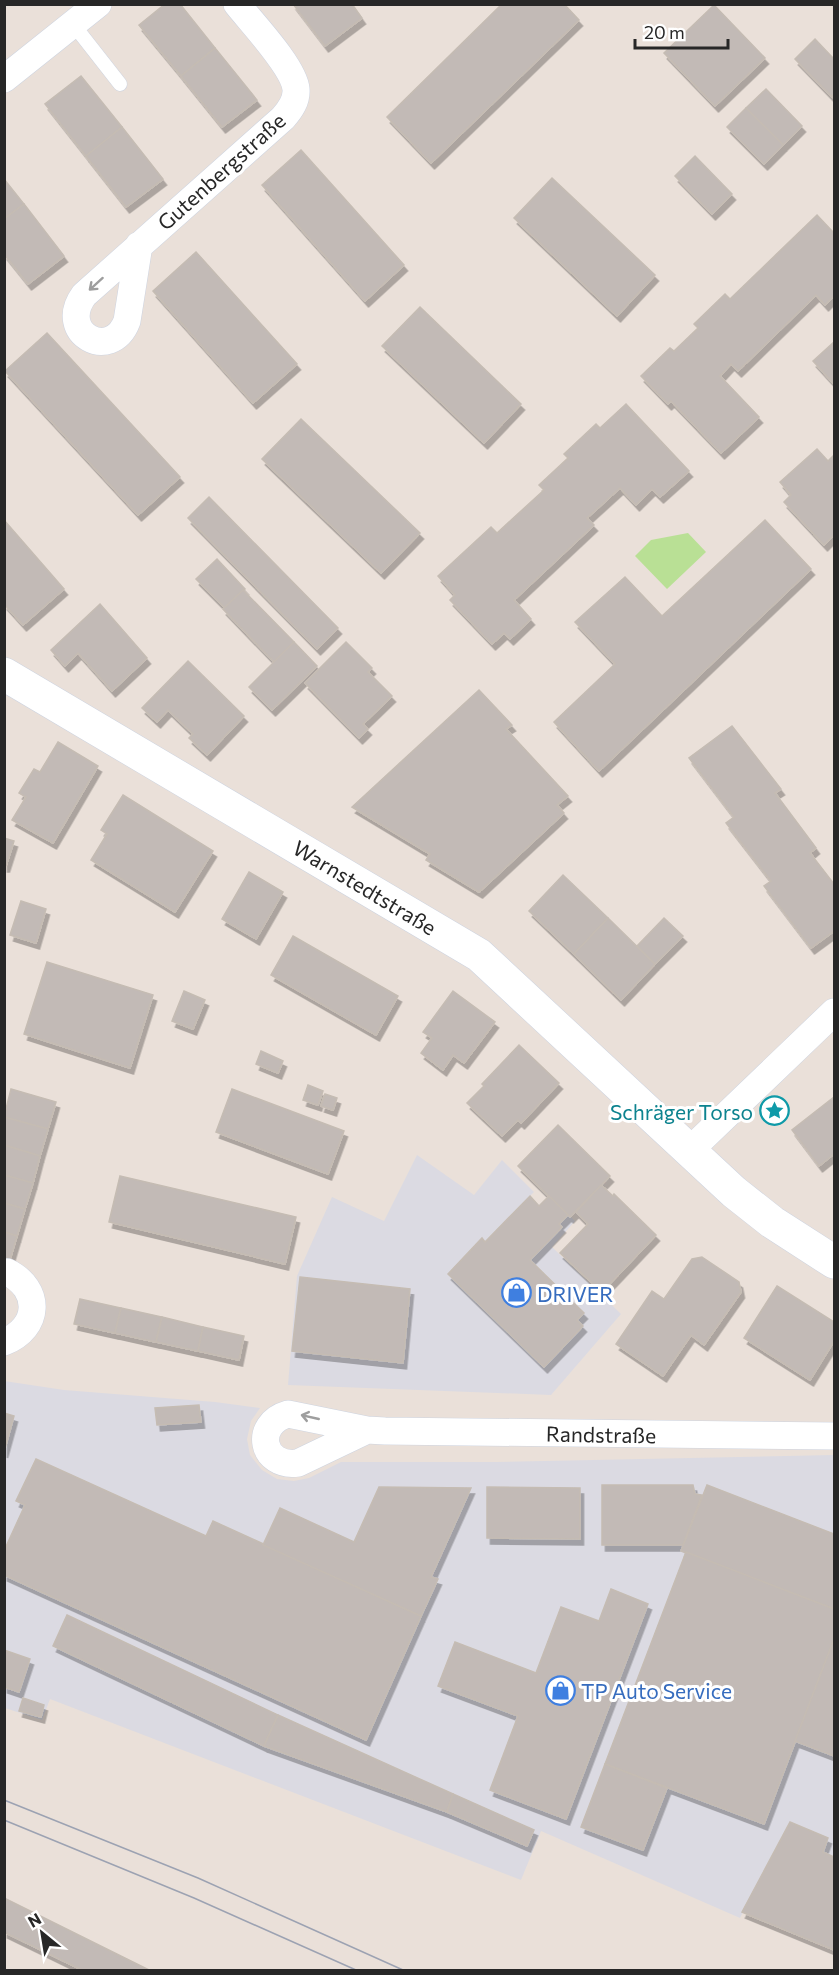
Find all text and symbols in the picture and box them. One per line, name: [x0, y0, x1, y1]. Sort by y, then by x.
scale bar: [635, 12, 728, 50]
text: 20 m: [644, 21, 685, 43]
street label: Gutenbergstraße: [152, 107, 290, 235]
one-way arrow: [89, 277, 104, 291]
street label: Warnstedtstraße: [289, 834, 441, 940]
place icon: Schräger Torso: [758, 1095, 790, 1127]
place label: Schräger Torso: [610, 1099, 753, 1124]
shop icon: DRIVER: [500, 1277, 532, 1309]
place label: DRIVER: [537, 1281, 613, 1306]
one-way arrow: [301, 1411, 320, 1422]
street label: Randstraße: [546, 1421, 656, 1447]
shop icon: TP Auto Service: [544, 1674, 576, 1706]
place label: TP Auto Service: [581, 1678, 732, 1703]
north arrow: [12, 1903, 72, 1963]
text: N: [24, 1908, 44, 1931]

